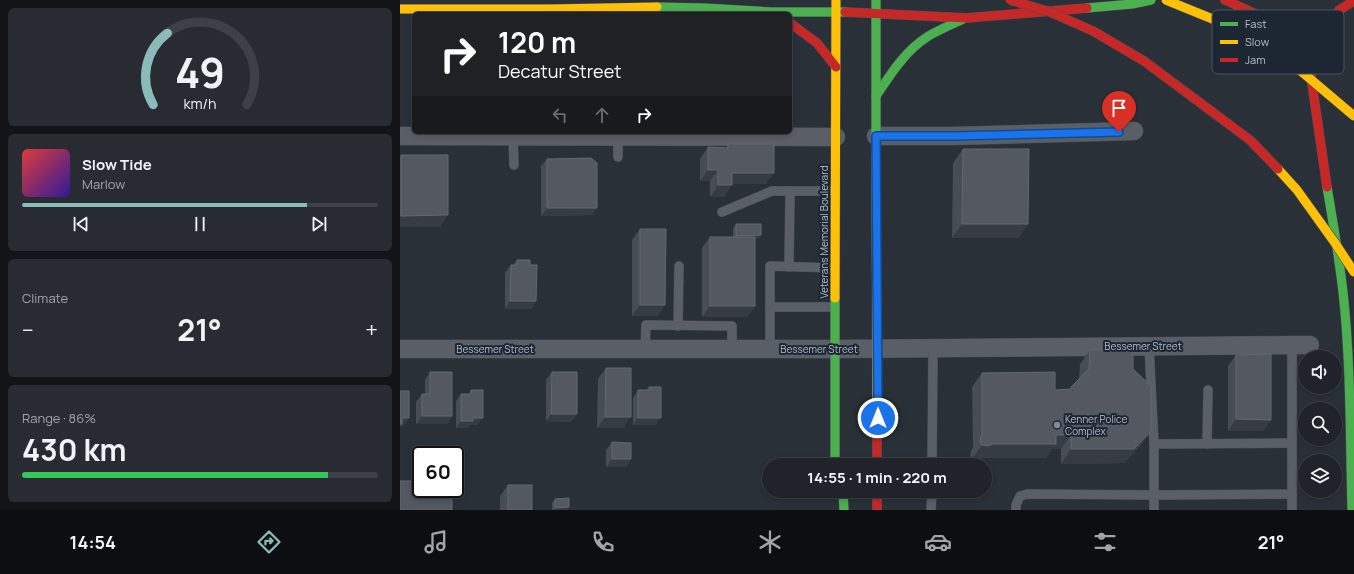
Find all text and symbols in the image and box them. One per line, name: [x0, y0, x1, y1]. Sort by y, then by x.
legend: [1212, 10, 1344, 74]
text: Fast: [1245, 16, 1267, 31]
text: 120 m: [498, 23, 576, 61]
icon: right: [432, 28, 484, 80]
text: Slow: [1245, 34, 1270, 49]
text: 49: [175, 44, 225, 100]
text: Jam: [1245, 52, 1266, 67]
text: Decatur Street: [498, 59, 621, 83]
pin: [1102, 91, 1136, 132]
text: km/h: [183, 93, 217, 112]
icon: arrive: [1108, 97, 1130, 119]
icon: left: [549, 104, 571, 126]
icon: ahead: [591, 104, 613, 126]
icon: right: [633, 104, 655, 126]
text: Slow Tide: [82, 154, 152, 175]
street label: Veterans Memorial Boulevard: [817, 165, 831, 299]
text: Marlow: [82, 175, 125, 193]
icon: previous: [70, 213, 92, 235]
icon: pause: [189, 213, 211, 235]
icon: next: [308, 213, 330, 235]
text: Climate: [22, 289, 68, 307]
text: 21°: [177, 309, 222, 350]
text: −: [22, 315, 34, 345]
text: +: [365, 315, 378, 345]
street label: Bessemer Street: [1104, 339, 1182, 353]
street label: Bessemer Street: [456, 342, 534, 356]
street label: Bessemer Street: [780, 342, 858, 356]
map controls: [1298, 350, 1342, 498]
button: sound: [1298, 350, 1342, 394]
position arrow: [857, 397, 899, 439]
button: search: [1298, 402, 1342, 446]
text: Range · 86%: [22, 409, 96, 427]
place label: Kenner Police Complex: [1065, 412, 1128, 438]
marker: Kenner Police Complex: [1052, 420, 1062, 430]
text: 430 km: [22, 429, 127, 470]
speed limit sign: 60: [412, 446, 464, 498]
button: layers: [1298, 454, 1342, 498]
text: 14:55 · 1 min · 220 m: [807, 467, 947, 488]
icon: directions: [255, 528, 283, 556]
icon: music: [422, 528, 450, 556]
icon: phone: [589, 528, 617, 556]
icon: climate: [756, 528, 784, 556]
icon: car: [924, 528, 952, 556]
icon: filters: [1091, 528, 1119, 556]
text: 14:54: [70, 530, 116, 554]
text: 21°: [1258, 530, 1284, 554]

